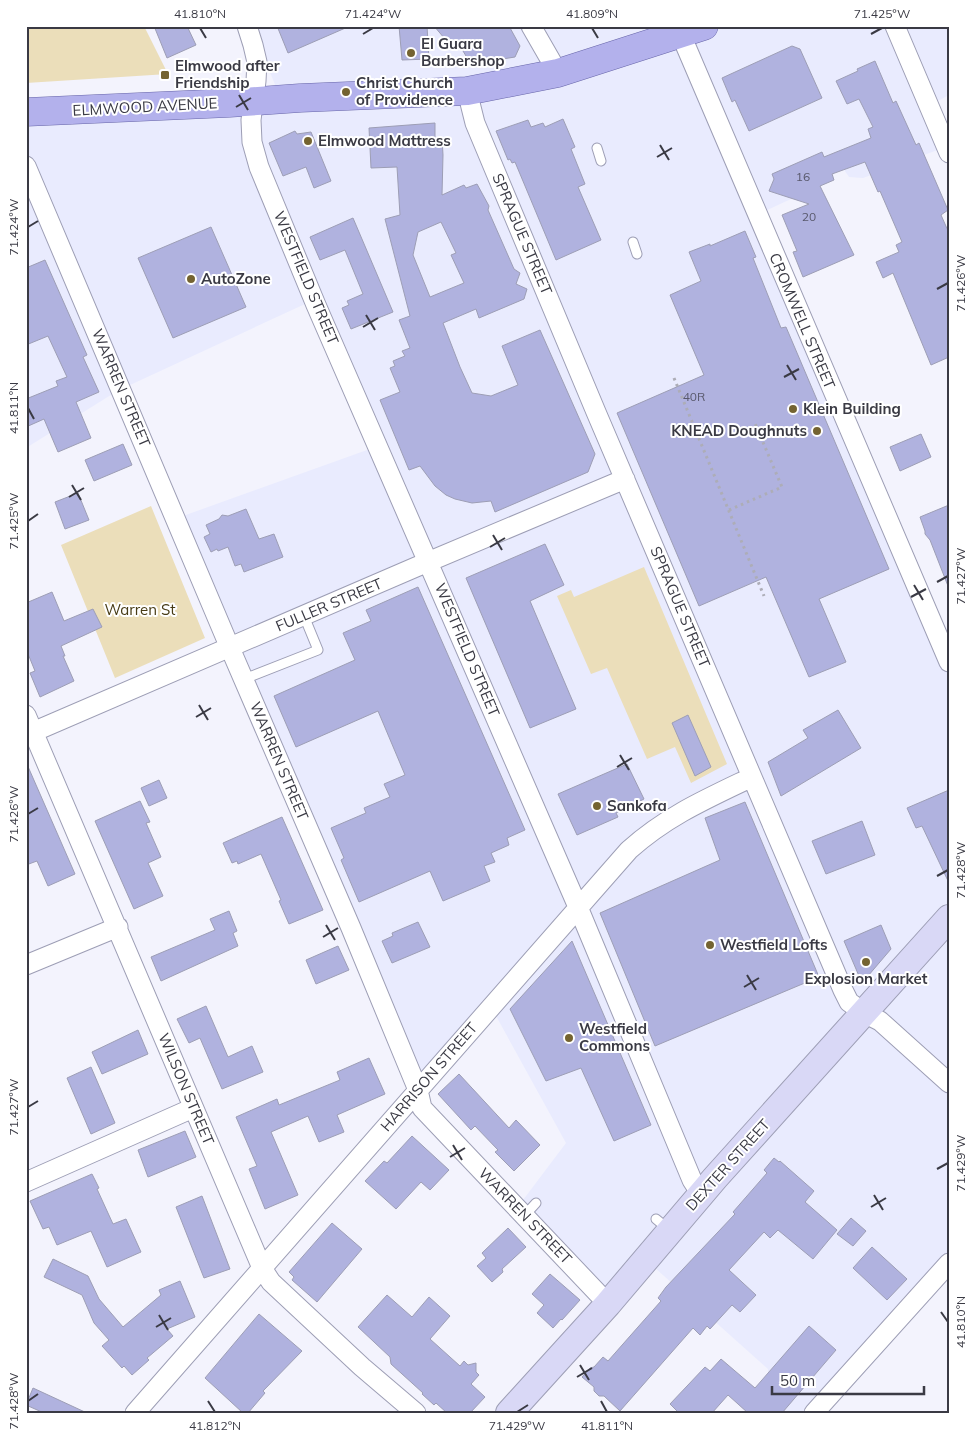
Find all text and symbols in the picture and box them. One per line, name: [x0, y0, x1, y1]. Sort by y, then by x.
text: 41.810°N: [174, 6, 226, 21]
text: 71.424°W: [345, 6, 401, 21]
text: 41.809°N: [566, 6, 618, 21]
text: 71.425°W: [854, 6, 910, 21]
place label: El Guara Barbershop: [421, 34, 505, 70]
marker: El Guara Barbershop: [405, 47, 417, 59]
place label: Elmwood after Friendship: [175, 56, 280, 92]
marker: Elmwood after Friendship: [159, 69, 171, 81]
place label: Christ Church of Providence: [356, 73, 453, 109]
marker: Christ Church of Providence: [340, 86, 352, 98]
street label: ELMWOOD AVENUE: [72, 93, 218, 120]
place label: Elmwood Mattress: [318, 131, 451, 150]
marker: Elmwood Mattress: [302, 135, 314, 147]
house number: 16: [796, 169, 810, 184]
street label: SPRAGUE STREET: [488, 170, 557, 297]
text: 71.424°W: [6, 199, 21, 255]
street label: WESTFIELD STREET: [270, 208, 343, 347]
house number: 20: [802, 209, 816, 224]
street label: CROMWELL STREET: [765, 250, 840, 392]
text: 71.426°W: [953, 255, 968, 311]
place label: AutoZone: [201, 269, 271, 288]
marker: AutoZone: [185, 273, 197, 285]
street label: WARREN STREET: [88, 326, 155, 450]
text: 41.811°N: [6, 382, 21, 434]
house number: 40R: [683, 389, 705, 404]
place label: Klein Building: [803, 399, 901, 418]
marker: Klein Building: [787, 403, 799, 415]
place label: KNEAD Doughnuts: [671, 421, 807, 440]
marker: KNEAD Doughnuts: [811, 425, 823, 437]
text: 71.425°W: [6, 493, 21, 549]
street label: SPRAGUE STREET: [646, 543, 715, 670]
text: 71.427°W: [953, 548, 968, 604]
street label: FULLER STREET: [273, 574, 385, 636]
street label: WESTFIELD STREET: [431, 580, 504, 719]
park label: Warren St: [104, 600, 176, 619]
street label: WARREN STREET: [246, 699, 313, 823]
text: 71.426°W: [6, 786, 21, 842]
place label: Sankofa: [607, 796, 667, 815]
marker: Sankofa: [591, 800, 603, 812]
text: 71.428°W: [953, 842, 968, 898]
place label: Westfield Lofts: [720, 935, 828, 954]
marker: Westfield Lofts: [704, 939, 716, 951]
marker: Explosion Market: [860, 956, 872, 968]
place label: Explosion Market: [805, 969, 928, 988]
street label: HARRISON STREET: [376, 1018, 481, 1135]
place label: Westfield Commons: [579, 1019, 650, 1055]
street label: WILSON STREET: [154, 1030, 219, 1148]
marker: Westfield Commons: [563, 1032, 575, 1044]
text: 71.427°W: [6, 1079, 21, 1135]
street label: DEXTER STREET: [681, 1115, 774, 1214]
text: 71.429°W: [953, 1135, 968, 1191]
street label: WARREN STREET: [475, 1163, 576, 1268]
text: 41.810°N: [953, 1296, 968, 1348]
scale bar: [772, 1364, 925, 1396]
text: 50 m: [780, 1371, 815, 1390]
text: 71.428°W: [6, 1373, 21, 1429]
text: 41.812°N: [189, 1418, 241, 1433]
text: 71.429°W: [489, 1418, 545, 1433]
text: 41.811°N: [581, 1418, 633, 1433]

